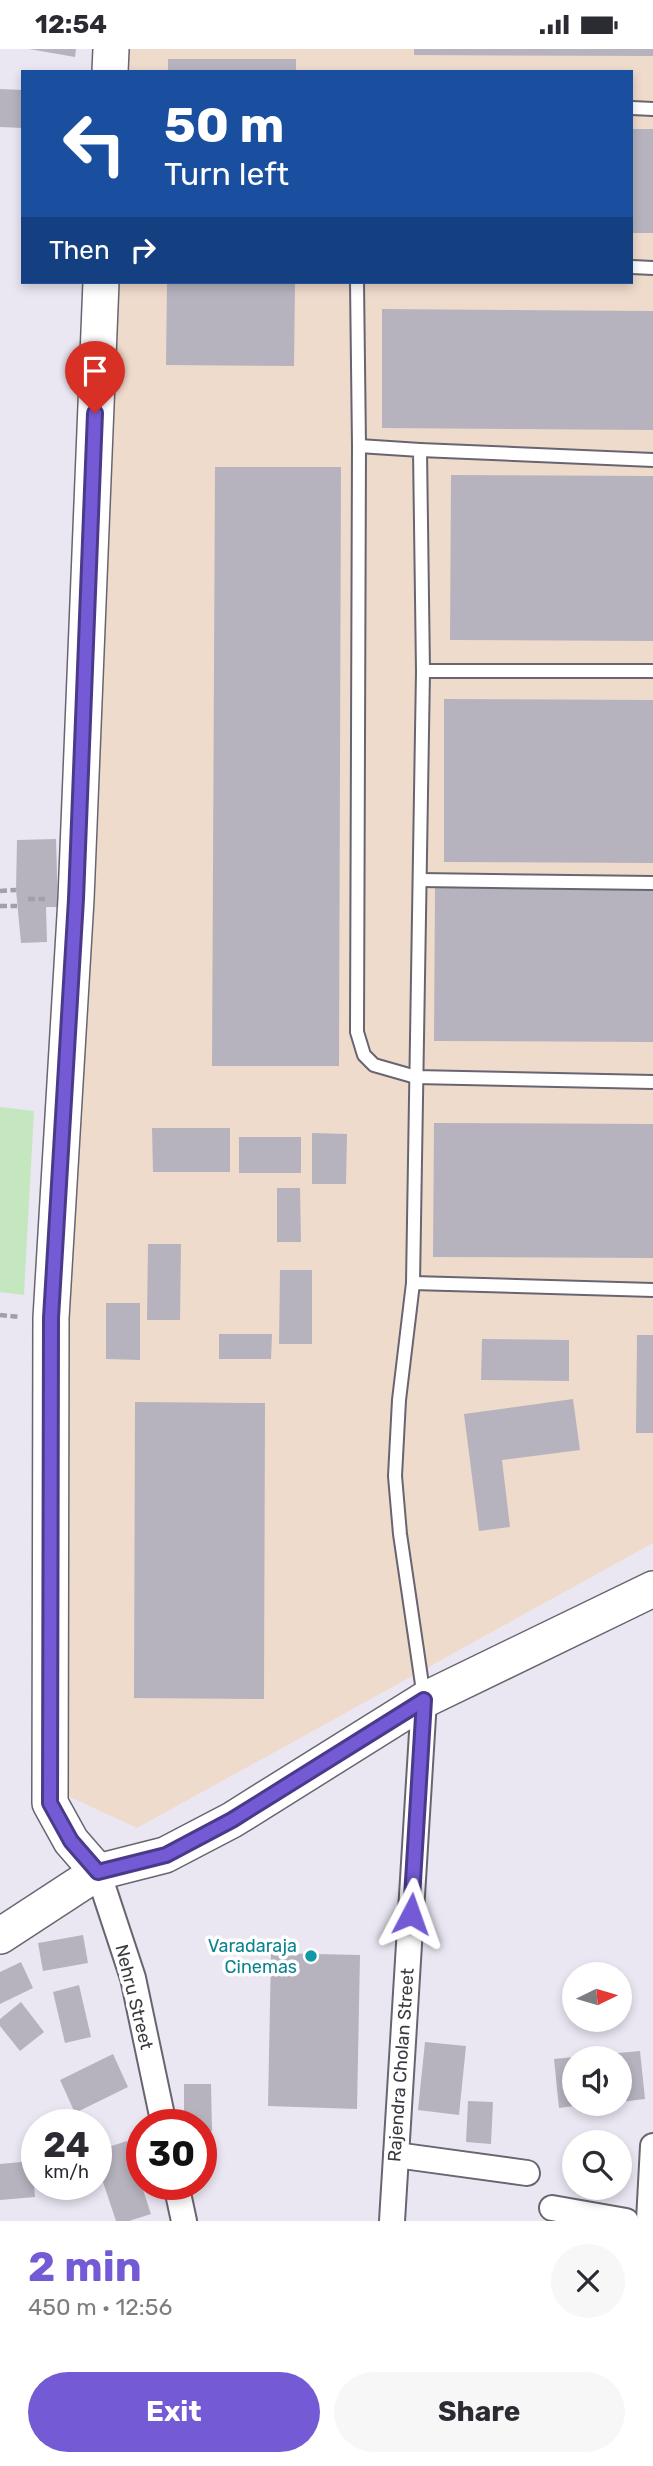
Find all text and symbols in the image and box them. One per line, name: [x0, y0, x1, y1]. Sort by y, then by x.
text: 12:54: [35, 9, 107, 40]
text: 50 m: [164, 96, 284, 154]
icon: left: [49, 98, 140, 189]
text: Turn left: [164, 155, 289, 193]
icon: right: [124, 231, 162, 269]
text: Then: [49, 235, 110, 266]
pin: [65, 341, 125, 413]
icon: arrive: [76, 352, 114, 390]
position arrow: [374, 1877, 448, 1951]
place label: Varadaraja Cinemas: [208, 1935, 297, 1978]
street label: Nehru Street: [110, 1942, 158, 2052]
marker: Varadaraja Cinemas: [303, 1948, 319, 1964]
north arrow: [562, 1962, 632, 2032]
map controls: [562, 1962, 632, 2200]
street label: Rajendra Cholan Street: [383, 1967, 419, 2163]
button: sound: [562, 2046, 632, 2116]
speed limit sign: 30: [126, 2109, 217, 2200]
text: 24: [43, 2124, 90, 2166]
button: search: [562, 2130, 632, 2200]
text: km/h: [44, 2161, 89, 2183]
text: 2 min: [28, 2242, 142, 2292]
button: close: [551, 2244, 625, 2318]
text: 450 m · 12:56: [28, 2293, 172, 2321]
button: Exit: [28, 2372, 320, 2452]
button: Share: [334, 2372, 625, 2452]

